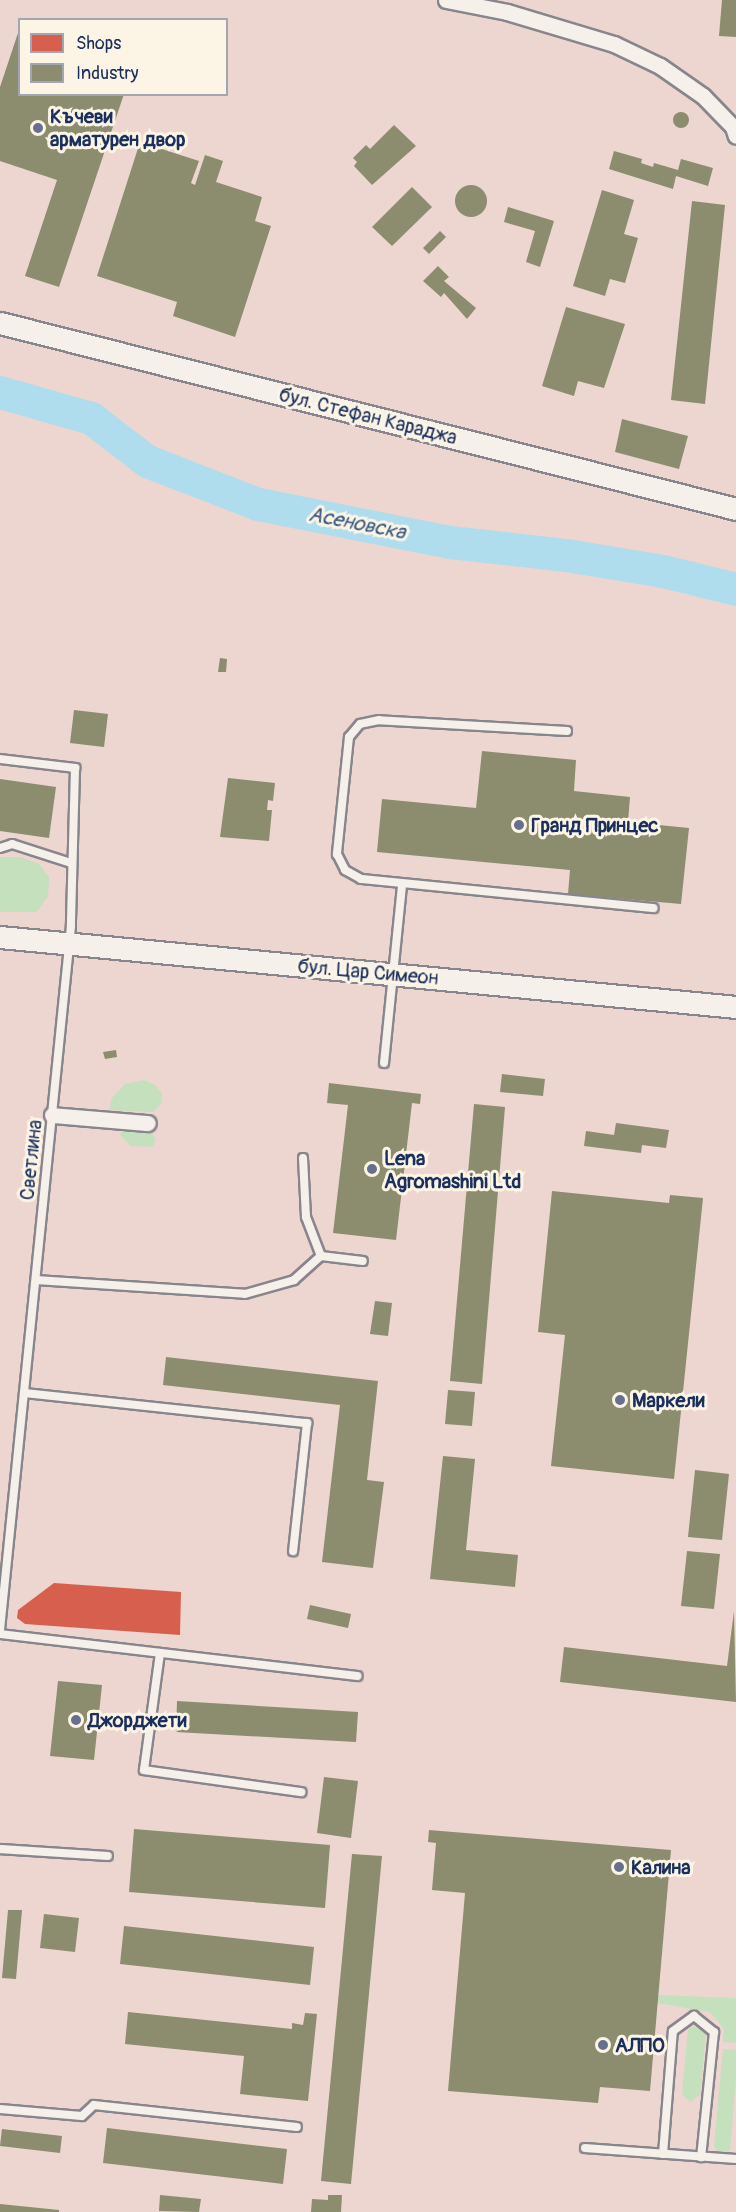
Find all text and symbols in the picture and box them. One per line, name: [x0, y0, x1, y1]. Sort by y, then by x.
legend: [18, 18, 228, 96]
text: Shops: [76, 32, 121, 55]
text: Industry: [76, 62, 139, 85]
place label: Къчеви арматурен двор: [50, 104, 185, 151]
marker: Къчеви арматурен двор: [31, 121, 45, 135]
street label: бул. Стефан Караджа: [276, 382, 460, 450]
water label: Асеновска: [306, 502, 408, 546]
place label: Гранд Принцес: [531, 813, 659, 837]
marker: Гранд Принцес: [512, 818, 526, 832]
street label: бул. Цар Симеон: [296, 954, 440, 990]
street label: Светлина: [15, 1119, 47, 1201]
place label: Lena Agromashini Ltd: [384, 1146, 521, 1193]
marker: Lena Agromashini Ltd: [365, 1162, 379, 1176]
place label: Маркели: [632, 1388, 705, 1412]
marker: Маркели: [613, 1393, 627, 1407]
place label: Джорджети: [88, 1708, 187, 1732]
marker: Джорджети: [69, 1713, 83, 1727]
place label: Калина: [631, 1855, 690, 1879]
marker: Калина: [612, 1860, 626, 1874]
place label: АЛПО: [615, 2033, 665, 2057]
marker: АЛПО: [596, 2038, 610, 2052]

